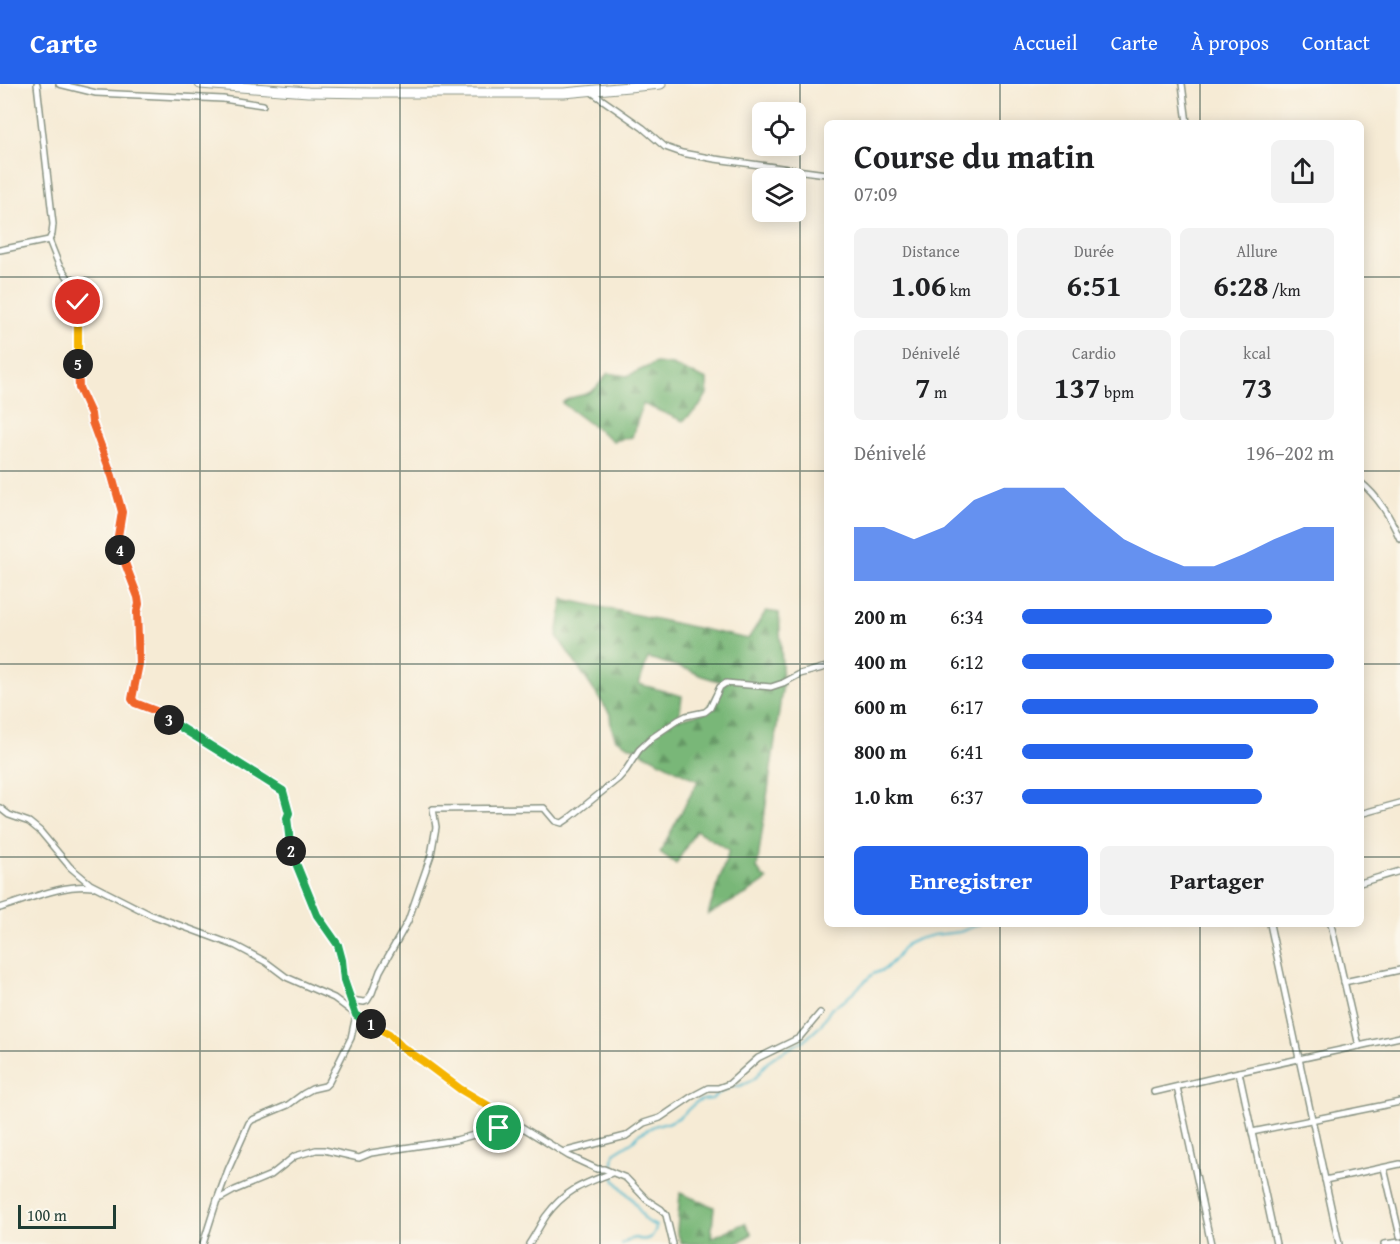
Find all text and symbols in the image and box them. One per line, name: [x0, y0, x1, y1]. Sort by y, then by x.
text: Carte: [30, 22, 97, 63]
text: Accueil: [1013, 27, 1078, 58]
text: Carte: [1111, 27, 1158, 58]
text: À propos: [1191, 27, 1269, 58]
text: Contact: [1302, 27, 1370, 58]
map controls: [752, 102, 806, 222]
button: locate: [752, 102, 806, 156]
text: Course du matin: [854, 132, 1095, 180]
button: share: [1271, 140, 1334, 203]
button: layers: [752, 168, 806, 222]
text: 07:09: [854, 179, 897, 208]
text: Distance: [902, 239, 960, 263]
text: Durée: [1074, 239, 1114, 263]
text: Allure: [1236, 239, 1278, 263]
text: 1.06: [891, 263, 946, 307]
text: 6:51: [1066, 263, 1122, 307]
text: 6:28: [1213, 263, 1268, 307]
pin: [52, 276, 103, 327]
text: km: [946, 278, 971, 302]
text: /km: [1268, 278, 1301, 302]
icon: check: [61, 285, 94, 318]
text: Dénivelé: [902, 341, 960, 365]
text: Cardio: [1072, 341, 1116, 365]
text: kcal: [1243, 341, 1271, 365]
pin: 5: [63, 349, 93, 379]
text: 5: [74, 352, 82, 376]
text: 7: [915, 365, 930, 409]
text: 137: [1054, 365, 1101, 409]
text: 73: [1241, 365, 1273, 409]
text: m: [930, 380, 947, 404]
text: bpm: [1101, 380, 1134, 404]
text: Dénivelé: [854, 438, 926, 467]
text: 196–202 m: [1246, 438, 1334, 467]
pin: 4: [105, 535, 135, 565]
text: 4: [116, 538, 124, 562]
text: 200 m: [854, 602, 907, 631]
text: 6:34: [950, 602, 984, 631]
text: 400 m: [854, 647, 907, 676]
text: 6:12: [950, 647, 984, 676]
text: 600 m: [854, 692, 907, 721]
text: 6:17: [950, 692, 984, 721]
pin: 3: [154, 705, 184, 735]
text: 3: [165, 708, 173, 732]
text: 800 m: [854, 737, 907, 766]
text: 6:41: [950, 737, 984, 766]
text: 1.0 km: [854, 782, 913, 811]
text: 6:37: [950, 782, 984, 811]
pin: 2: [276, 836, 306, 866]
text: 2: [287, 839, 295, 863]
button: Enregistrer: [854, 846, 1088, 915]
button: Partager: [1100, 846, 1334, 915]
pin: 1: [356, 1009, 386, 1039]
text: 1: [367, 1012, 375, 1036]
pin: [473, 1102, 524, 1153]
icon: arrive: [482, 1111, 515, 1144]
scale bar: [18, 1202, 116, 1230]
text: 100 m: [27, 1203, 67, 1227]

